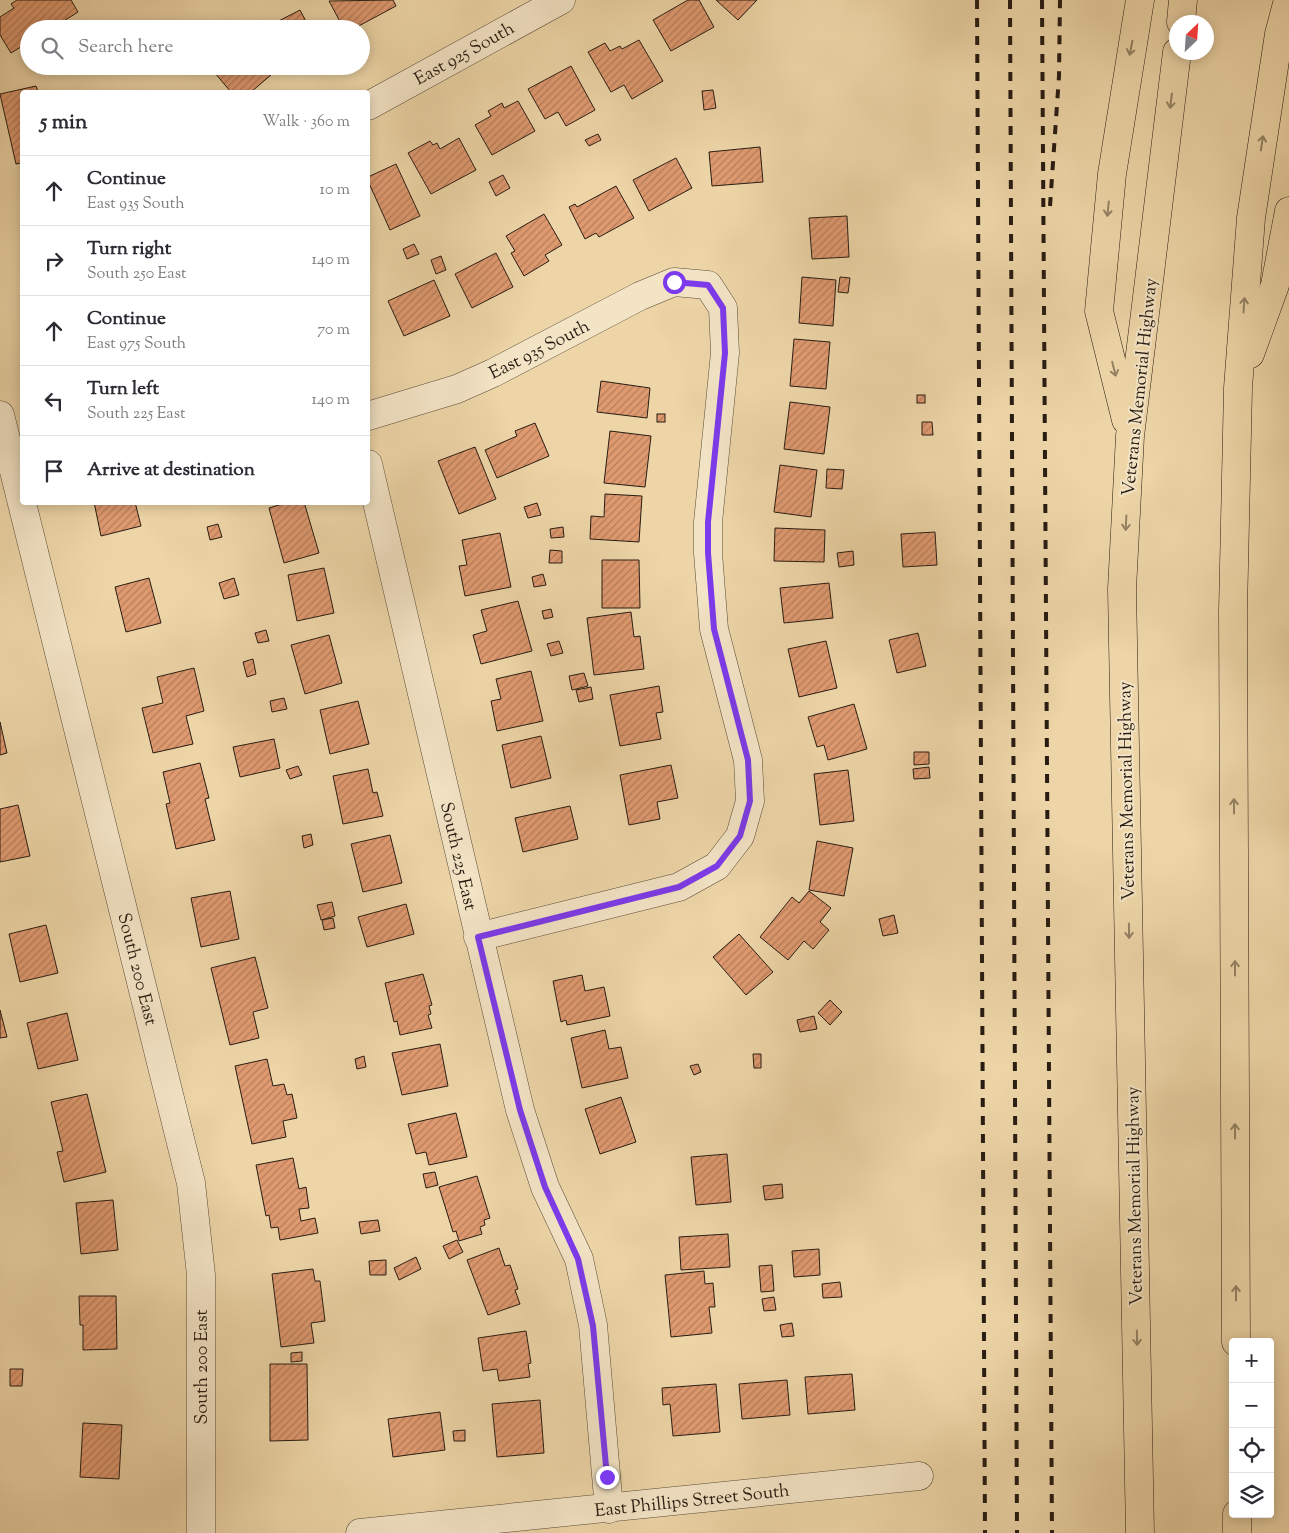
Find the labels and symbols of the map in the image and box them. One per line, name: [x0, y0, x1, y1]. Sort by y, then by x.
north arrow: [1169, 15, 1214, 60]
street label: East 925 South: [410, 16, 520, 93]
one-way arrow: [1126, 40, 1136, 56]
one-way arrow: [1166, 93, 1176, 109]
one-way arrow: [1258, 135, 1268, 151]
one-way arrow: [1103, 200, 1113, 216]
route start: [663, 271, 686, 294]
street label: Veterans Memorial Highway: [1117, 277, 1165, 498]
one-way arrow: [1240, 297, 1249, 313]
street label: East 935 South: [485, 314, 595, 387]
one-way arrow: [1110, 361, 1119, 377]
one-way arrow: [1121, 515, 1130, 531]
street label: Veterans Memorial Highway: [1113, 681, 1143, 901]
one-way arrow: [1229, 798, 1239, 814]
street label: South 225 East: [432, 800, 482, 913]
street label: South 200 East: [110, 910, 163, 1029]
one-way arrow: [1124, 922, 1134, 938]
one-way arrow: [1230, 960, 1240, 976]
street label: Veterans Memorial Highway: [1121, 1086, 1151, 1306]
one-way arrow: [1230, 1123, 1240, 1139]
one-way arrow: [1231, 1285, 1241, 1302]
street label: South 200 East: [190, 1309, 216, 1425]
one-way arrow: [1132, 1330, 1141, 1346]
route end: [596, 1466, 619, 1489]
street label: East Phillips Street South: [593, 1479, 791, 1525]

